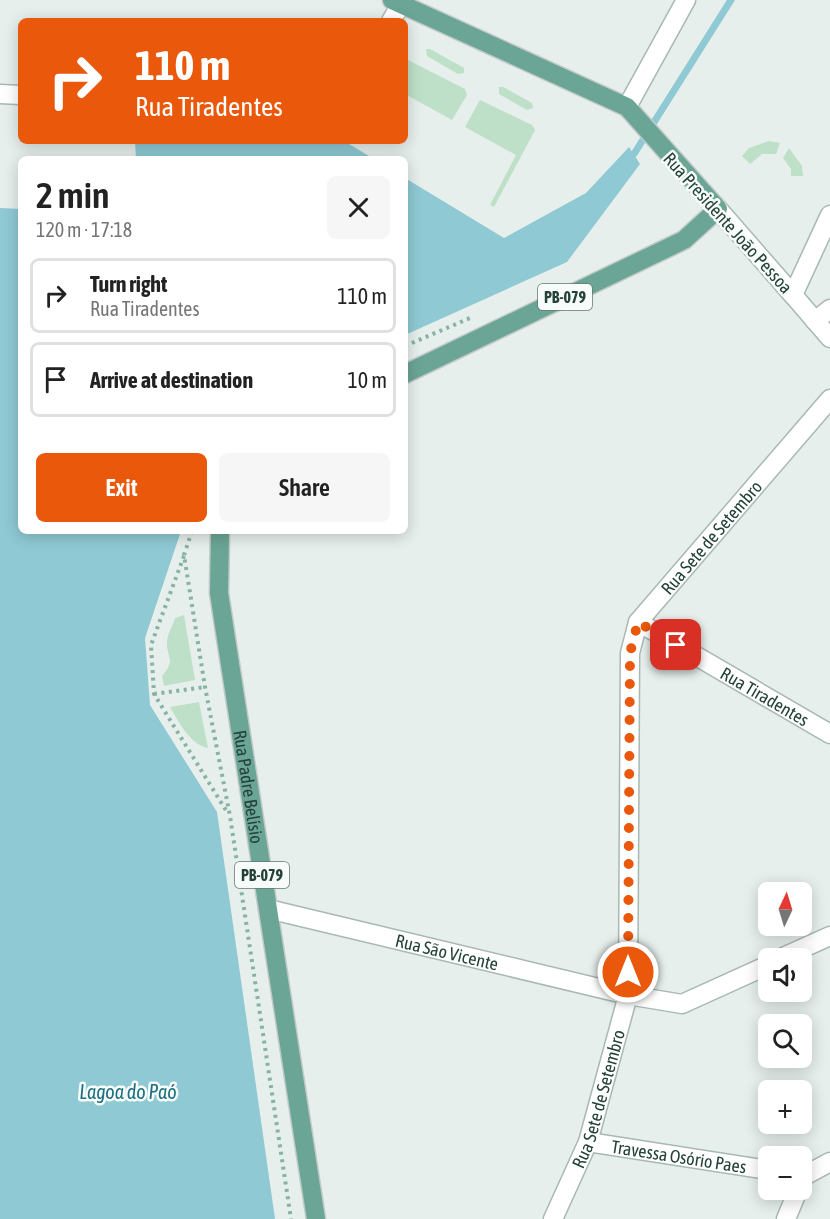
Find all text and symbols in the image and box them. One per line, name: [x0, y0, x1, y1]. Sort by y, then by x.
text: 110 m: [135, 41, 230, 89]
icon: right: [36, 42, 114, 120]
text: Rua Tiradentes: [135, 91, 283, 122]
street label: Rua Presidente João Pessoa: [659, 148, 797, 298]
text: 2 min: [36, 174, 110, 216]
button: close: [327, 176, 390, 239]
text: 120 m · 17:18: [36, 218, 132, 241]
text: Turn right: [90, 271, 167, 297]
icon: right: [39, 279, 72, 312]
text: 110 m: [337, 283, 387, 309]
road number: PB-079: [538, 284, 592, 310]
text: Rua Tiradentes: [90, 297, 199, 320]
icon: arrive: [39, 363, 72, 396]
text: Arrive at destination: [90, 367, 253, 393]
text: 10 m: [347, 367, 387, 393]
button: Exit: [36, 453, 207, 522]
button: Share: [219, 453, 390, 522]
street label: Rua Sete de Setembro: [656, 476, 766, 598]
pin: [650, 619, 701, 670]
icon: arrive: [659, 628, 692, 661]
street label: Rua Tiradentes: [717, 662, 813, 730]
street label: Rua Padre Belísio: [230, 728, 268, 845]
road number: PB-079: [235, 862, 289, 888]
north arrow: [758, 882, 812, 936]
map controls: [758, 882, 812, 1200]
street label: Rua São Vicente: [393, 929, 501, 974]
position arrow: [596, 940, 660, 1004]
button: sound: [758, 948, 812, 1002]
button: search: [758, 1014, 812, 1068]
street label: Rua Sete de Setembro: [567, 1027, 629, 1171]
water label: Lagoa do Paó: [79, 1080, 177, 1103]
button: +: [758, 1080, 812, 1134]
street label: Travessa Osório Paes: [610, 1135, 748, 1177]
button: −: [758, 1146, 812, 1200]

